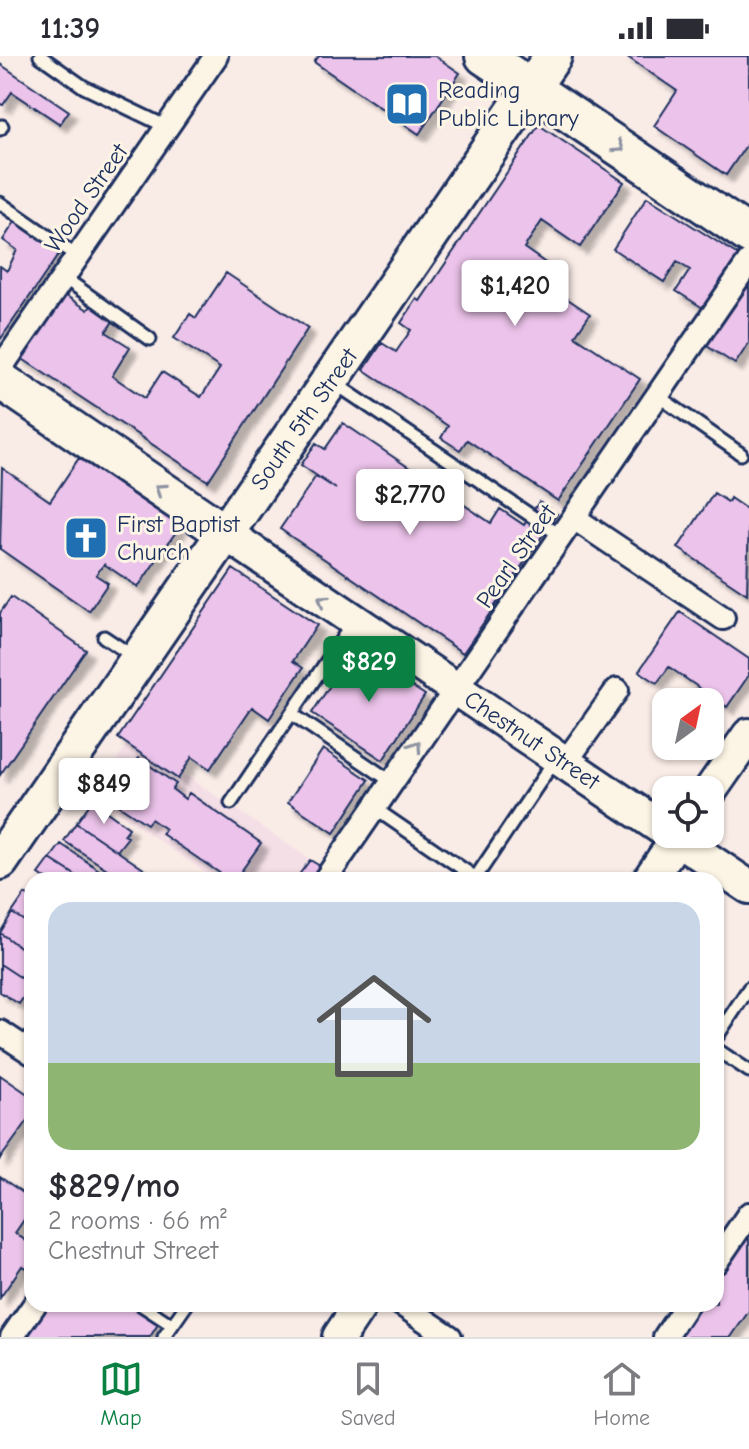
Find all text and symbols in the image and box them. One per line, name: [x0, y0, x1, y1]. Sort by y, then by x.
text: 11:39: [40, 11, 100, 46]
place label: Reading Public Library: [438, 76, 579, 132]
library icon: Reading Public Library: [383, 80, 431, 128]
street label: Wood Street: [38, 137, 134, 258]
one-way arrow: [611, 138, 625, 153]
pin: $1,420: [450, 260, 580, 328]
text: $1,420: [480, 271, 550, 301]
street label: South 5th Street: [245, 342, 364, 495]
pin: $2,770: [345, 469, 475, 537]
text: $2,770: [374, 480, 446, 510]
one-way arrow: [155, 484, 169, 499]
street label: Pearl Street: [470, 498, 562, 613]
place label: First Baptist Church: [117, 510, 241, 566]
church icon: First Baptist Church: [62, 514, 110, 562]
one-way arrow: [317, 594, 331, 609]
pin: $829: [322, 636, 416, 704]
text: $829: [341, 647, 397, 677]
street label: Chestnut Street: [459, 685, 606, 796]
north arrow: [652, 688, 724, 760]
map controls: [652, 688, 724, 848]
one-way arrow: [406, 740, 421, 755]
pin: $849: [57, 758, 151, 826]
text: $849: [77, 769, 131, 799]
button: locate: [652, 776, 724, 848]
icon: home: [302, 954, 446, 1098]
text: $829/mo: [48, 1166, 180, 1206]
text: 2 rooms · 66 m²: [48, 1206, 227, 1236]
text: Chestnut Street: [48, 1236, 218, 1266]
tab: Map: [99, 1357, 143, 1431]
tab: Saved: [341, 1357, 396, 1431]
tab: Home: [593, 1357, 650, 1431]

